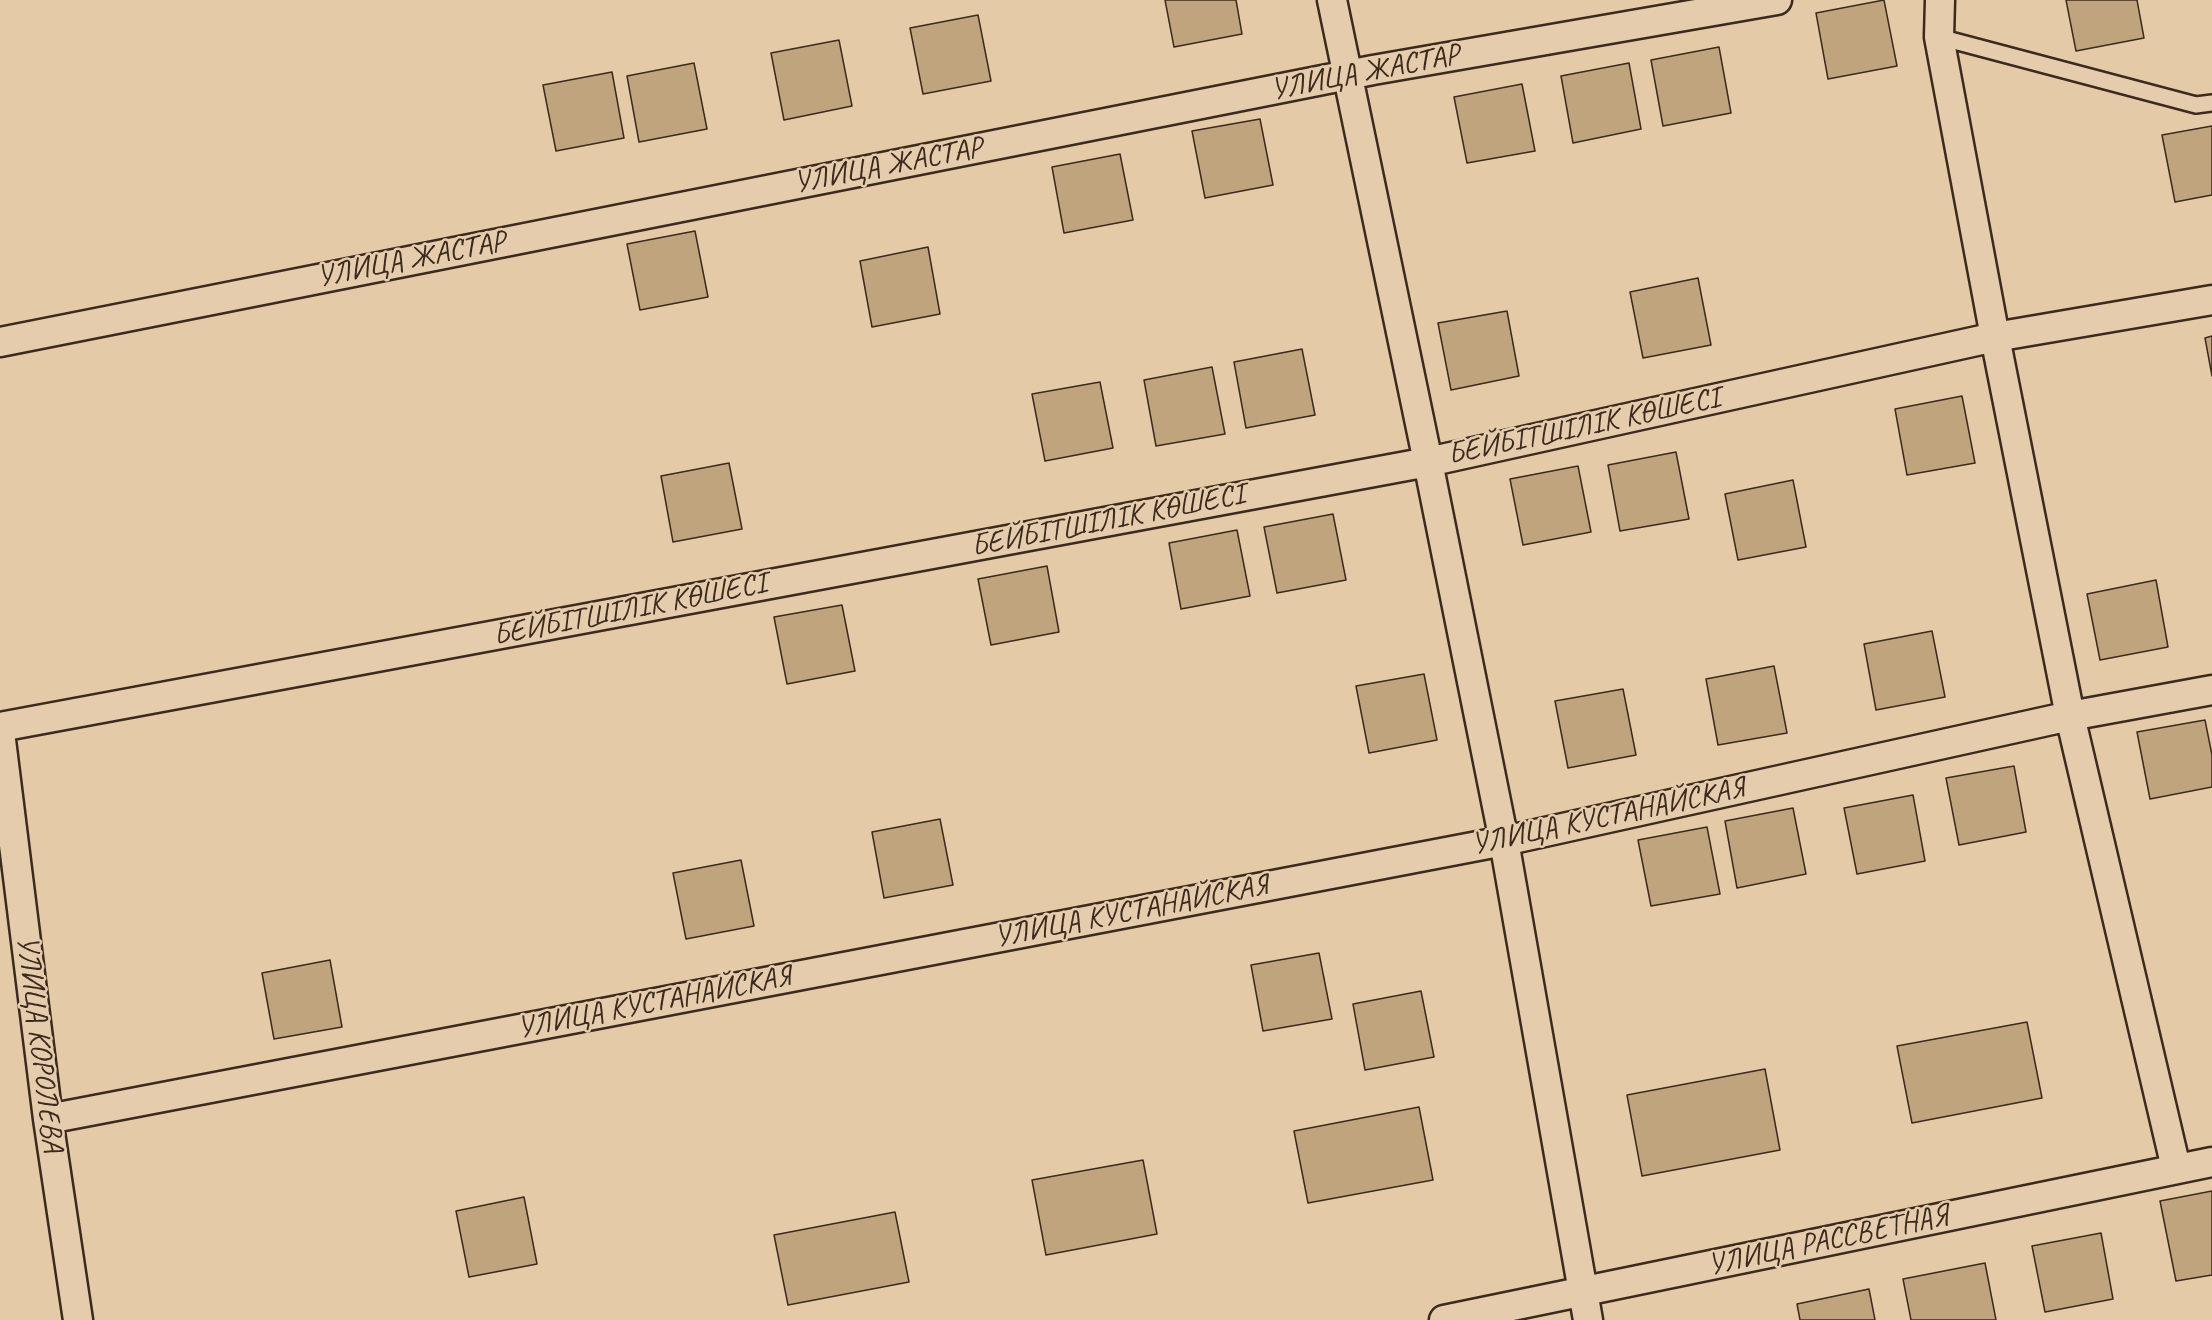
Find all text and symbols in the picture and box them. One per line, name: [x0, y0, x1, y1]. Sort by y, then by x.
street label: УЛИЦА ЖАСТАР: [1268, 37, 1462, 109]
street label: УЛИЦА ЖАСТАР: [791, 130, 985, 202]
street label: УЛИЦА ЖАСТАР: [314, 224, 508, 296]
street label: БЕЙБІТШІЛІК КӨШЕСІ: [1445, 381, 1723, 473]
street label: БЕЙБІТШІЛІК КӨШЕСІ: [968, 477, 1248, 565]
street label: БЕЙБІТШІЛІК КӨШЕСІ: [490, 566, 770, 654]
street label: УЛИЦА КУСТАНАЙСКАЯ: [1468, 771, 1748, 863]
street label: УЛИЦА КУСТАНАЙСКАЯ: [991, 868, 1271, 956]
street label: УЛИЦА КОРОЛЕВА: [8, 934, 70, 1154]
street label: УЛИЦА КУСТАНАЙСКАЯ: [514, 959, 794, 1047]
street label: УЛИЦА РАССВЕТНАЯ: [1705, 1198, 1951, 1284]

